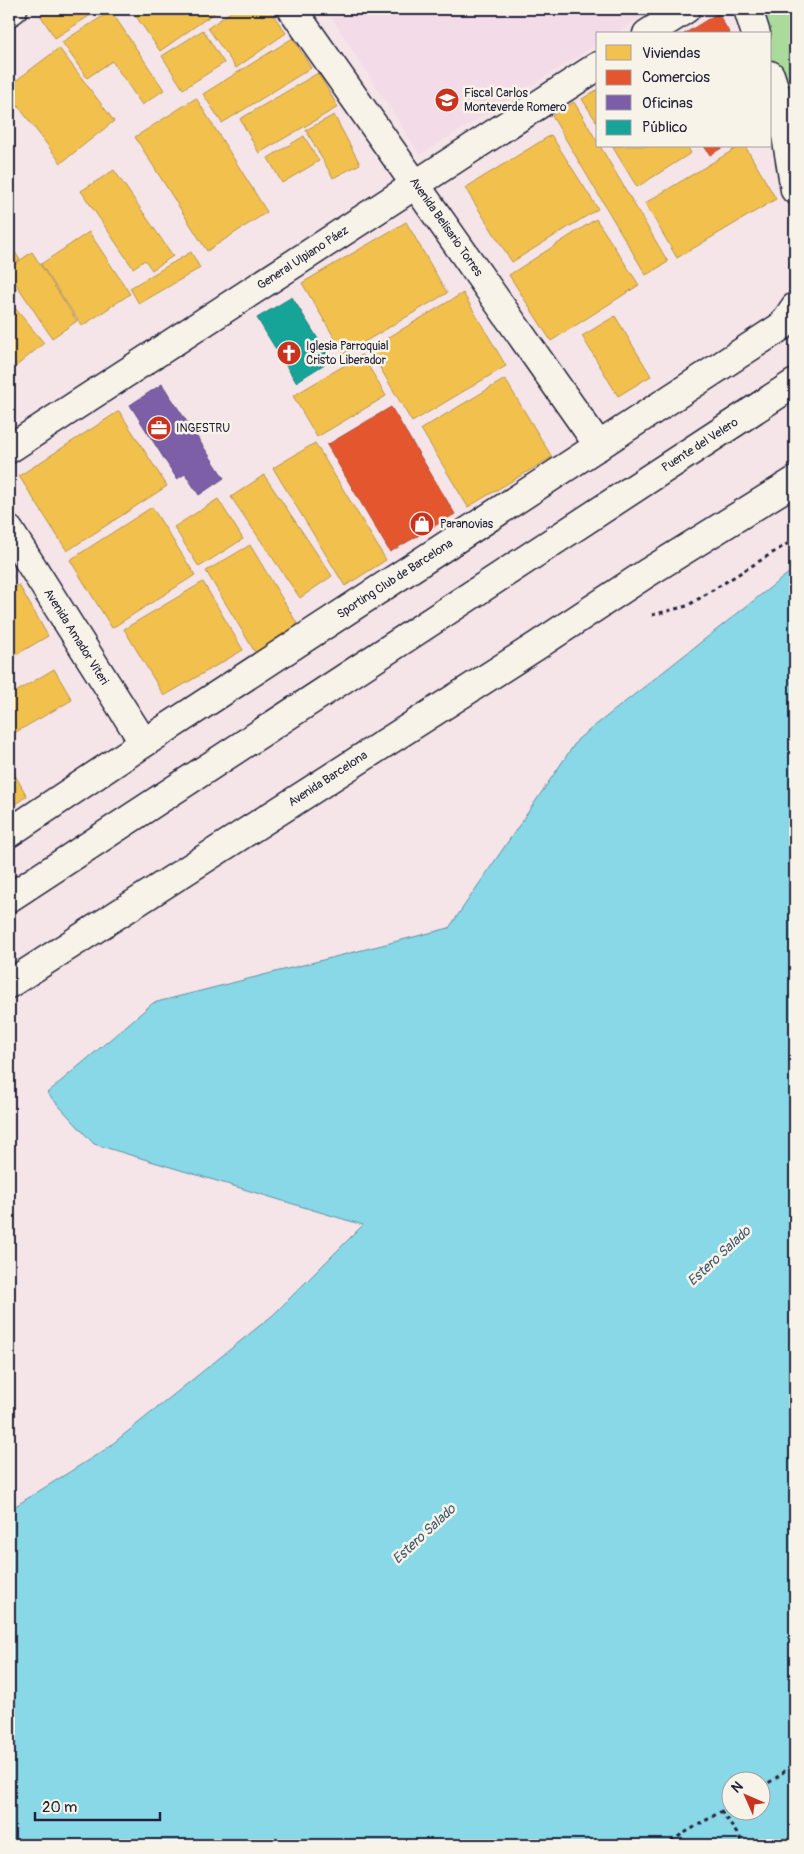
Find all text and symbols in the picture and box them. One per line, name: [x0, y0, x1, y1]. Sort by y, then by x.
legend: [596, 32, 772, 148]
text: Viviendas: [642, 44, 700, 63]
text: Comercios: [642, 68, 710, 87]
place label: Fiscal Carlos Monteverde Romero: [464, 86, 567, 115]
school or university icon: Fiscal Carlos Monteverde Romero: [434, 87, 460, 113]
text: Oficinas: [642, 94, 693, 113]
text: Público: [642, 118, 687, 137]
street label: Avenida Belisario Torres: [406, 175, 486, 280]
street label: General Ulpiano Páez: [254, 223, 352, 293]
place label: Iglesia Parroquial Cristo Liberador: [306, 339, 389, 368]
church icon: Iglesia Parroquial Cristo Liberador: [276, 340, 302, 366]
street label: Puente del Velero: [659, 414, 741, 475]
office icon: INGESTRU: [146, 415, 172, 441]
place label: INGESTRU: [176, 421, 230, 436]
shop icon: Paranovias: [409, 511, 435, 537]
place label: Paranovias: [440, 517, 494, 532]
street label: Sporting Club de Barcelona: [334, 536, 456, 622]
street label: Avenida Amador Viteri: [40, 586, 112, 688]
street label: Avenida Barcelona: [286, 748, 371, 810]
water label: Estero Salado: [684, 1222, 755, 1289]
water label: Estero Salado: [389, 1500, 460, 1567]
north arrow: [722, 1772, 772, 1822]
text: N: [728, 1778, 747, 1797]
scale bar: [35, 1789, 160, 1821]
text: 20 m: [42, 1798, 77, 1817]

